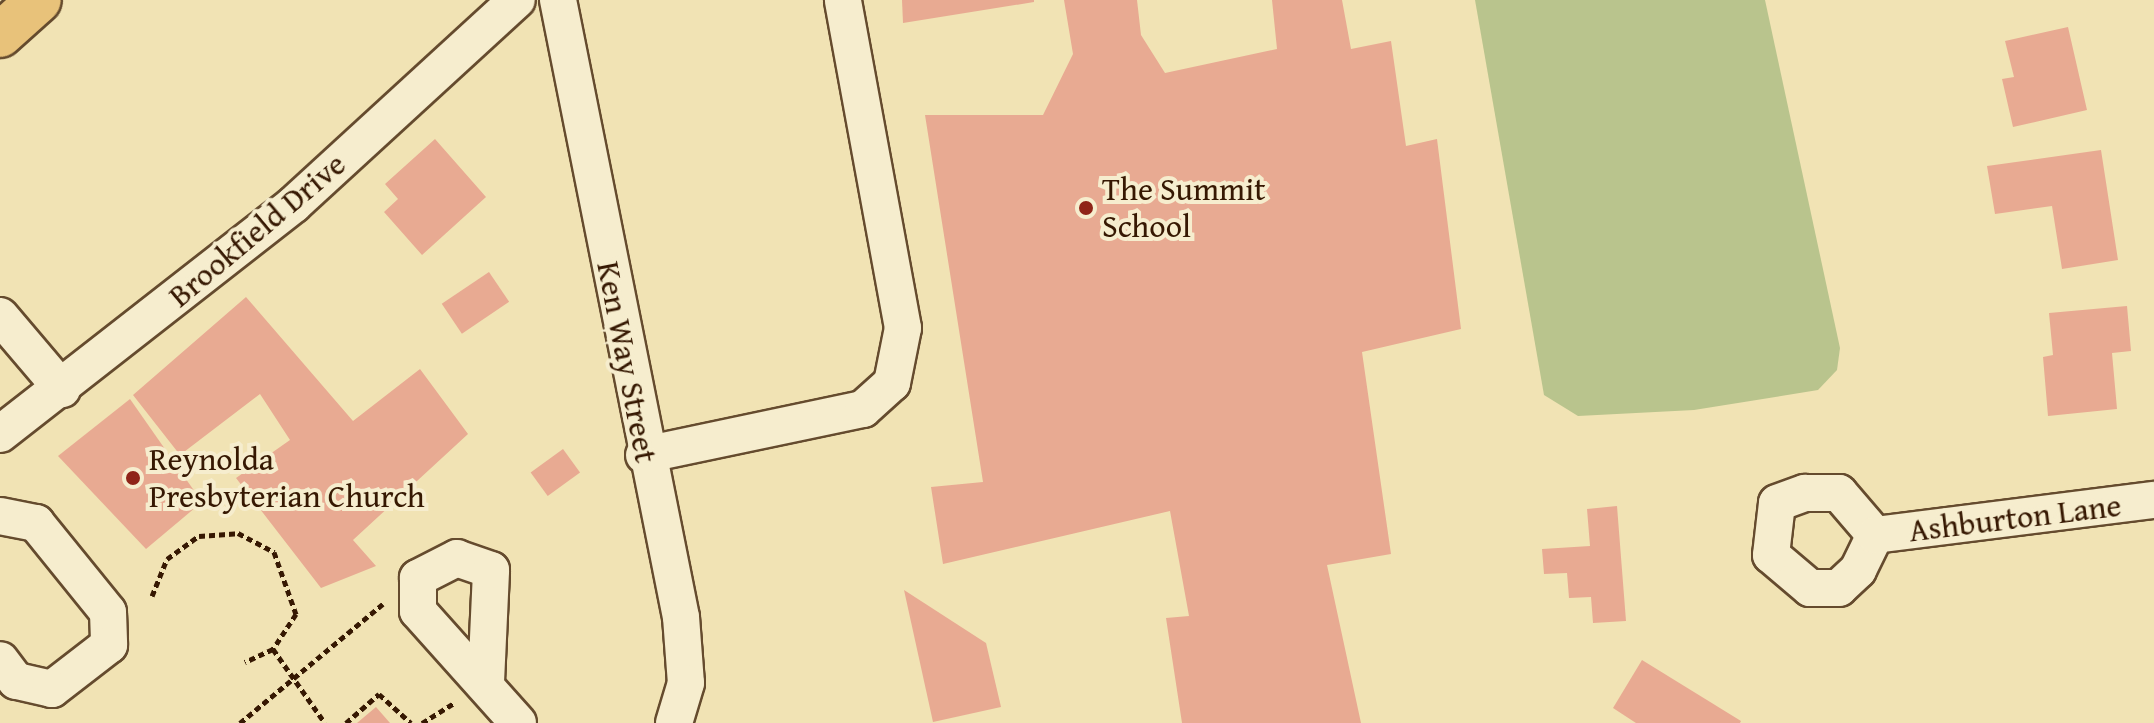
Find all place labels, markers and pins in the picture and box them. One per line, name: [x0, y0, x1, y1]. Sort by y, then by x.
place label: The Summit School: [1102, 171, 1265, 246]
marker: The Summit School: [1077, 199, 1095, 217]
place label: Reynolda Presbyterian Church: [149, 441, 425, 516]
marker: Reynolda Presbyterian Church: [124, 469, 142, 487]

